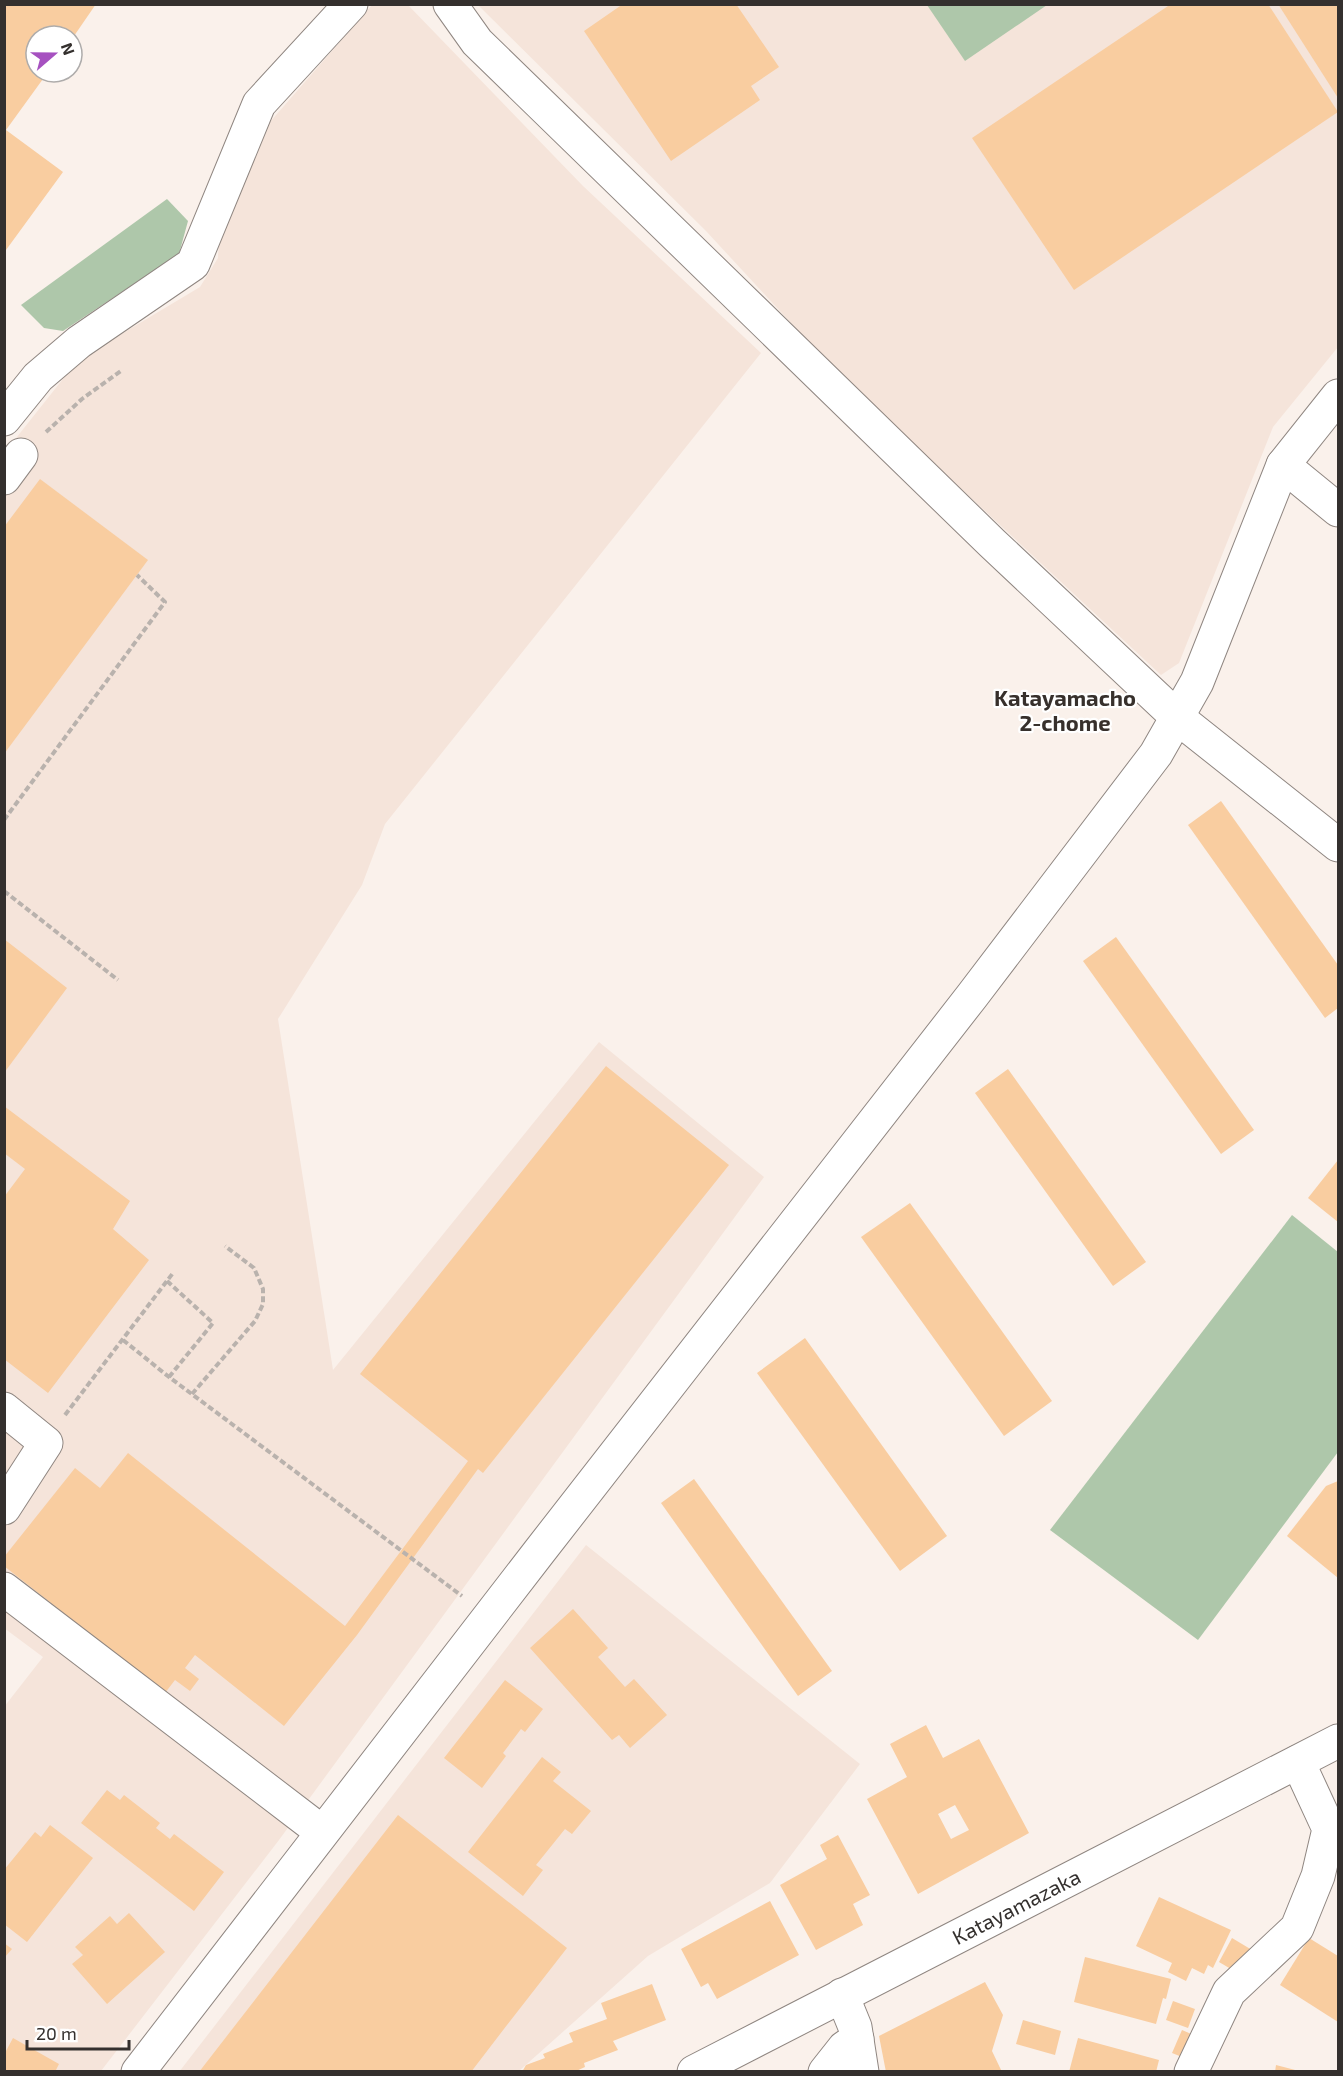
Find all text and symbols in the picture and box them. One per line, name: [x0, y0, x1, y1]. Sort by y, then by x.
north arrow: [24, 24, 84, 84]
text: N: [58, 40, 79, 57]
district label: Katayamacho 2-chome: [994, 684, 1136, 735]
street label: Katayamazaka: [948, 1863, 1084, 1949]
scale bar: [27, 2013, 129, 2051]
text: 20 m: [36, 2022, 77, 2044]

